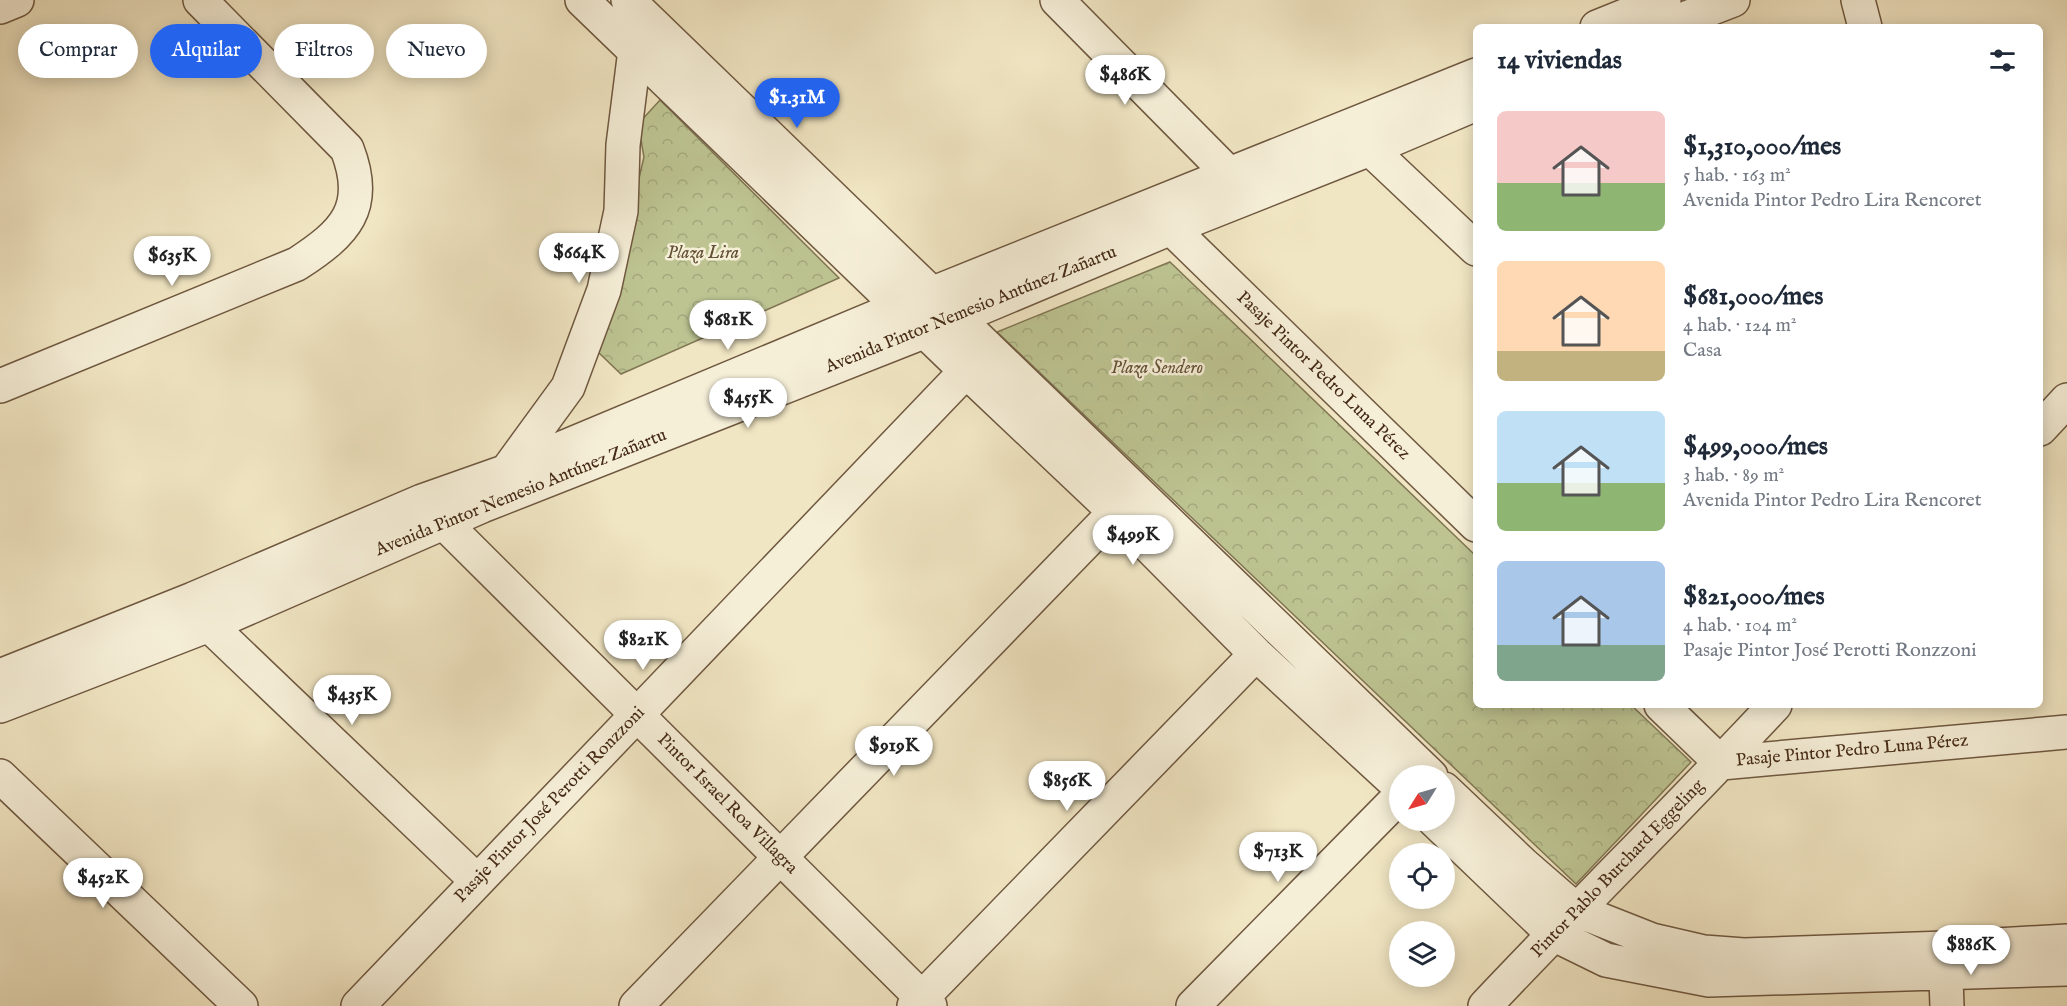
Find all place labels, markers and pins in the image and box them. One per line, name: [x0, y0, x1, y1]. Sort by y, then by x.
pin: $486K: [1083, 55, 1167, 106]
pin: $1.31M: [748, 78, 846, 129]
pin: $664K: [537, 233, 621, 284]
pin: $635K: [130, 236, 214, 287]
pin: $681K: [686, 300, 770, 351]
pin: $455K: [706, 378, 790, 429]
pin: $499K: [1091, 515, 1175, 566]
pin: $821K: [601, 620, 685, 671]
pin: $435K: [310, 675, 394, 726]
pin: $919K: [852, 726, 936, 777]
pin: $856K: [1025, 761, 1109, 812]
pin: $713K: [1236, 832, 1320, 883]
pin: $452K: [61, 858, 145, 909]
pin: $886K: [1929, 925, 2013, 976]

